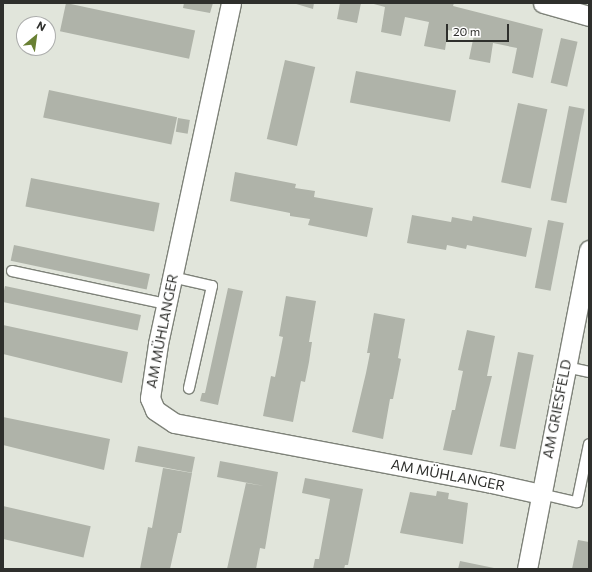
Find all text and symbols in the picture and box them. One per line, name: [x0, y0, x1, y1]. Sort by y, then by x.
north arrow: [16, 16, 56, 56]
scale bar: [448, 16, 511, 42]
text: N: [35, 18, 48, 34]
text: 20 m: [453, 24, 480, 38]
street label: AM MÜHLANGER: [143, 273, 181, 389]
street label: AM GRIESFELD: [539, 358, 575, 460]
street label: AM MÜHLANGER: [390, 456, 506, 494]

